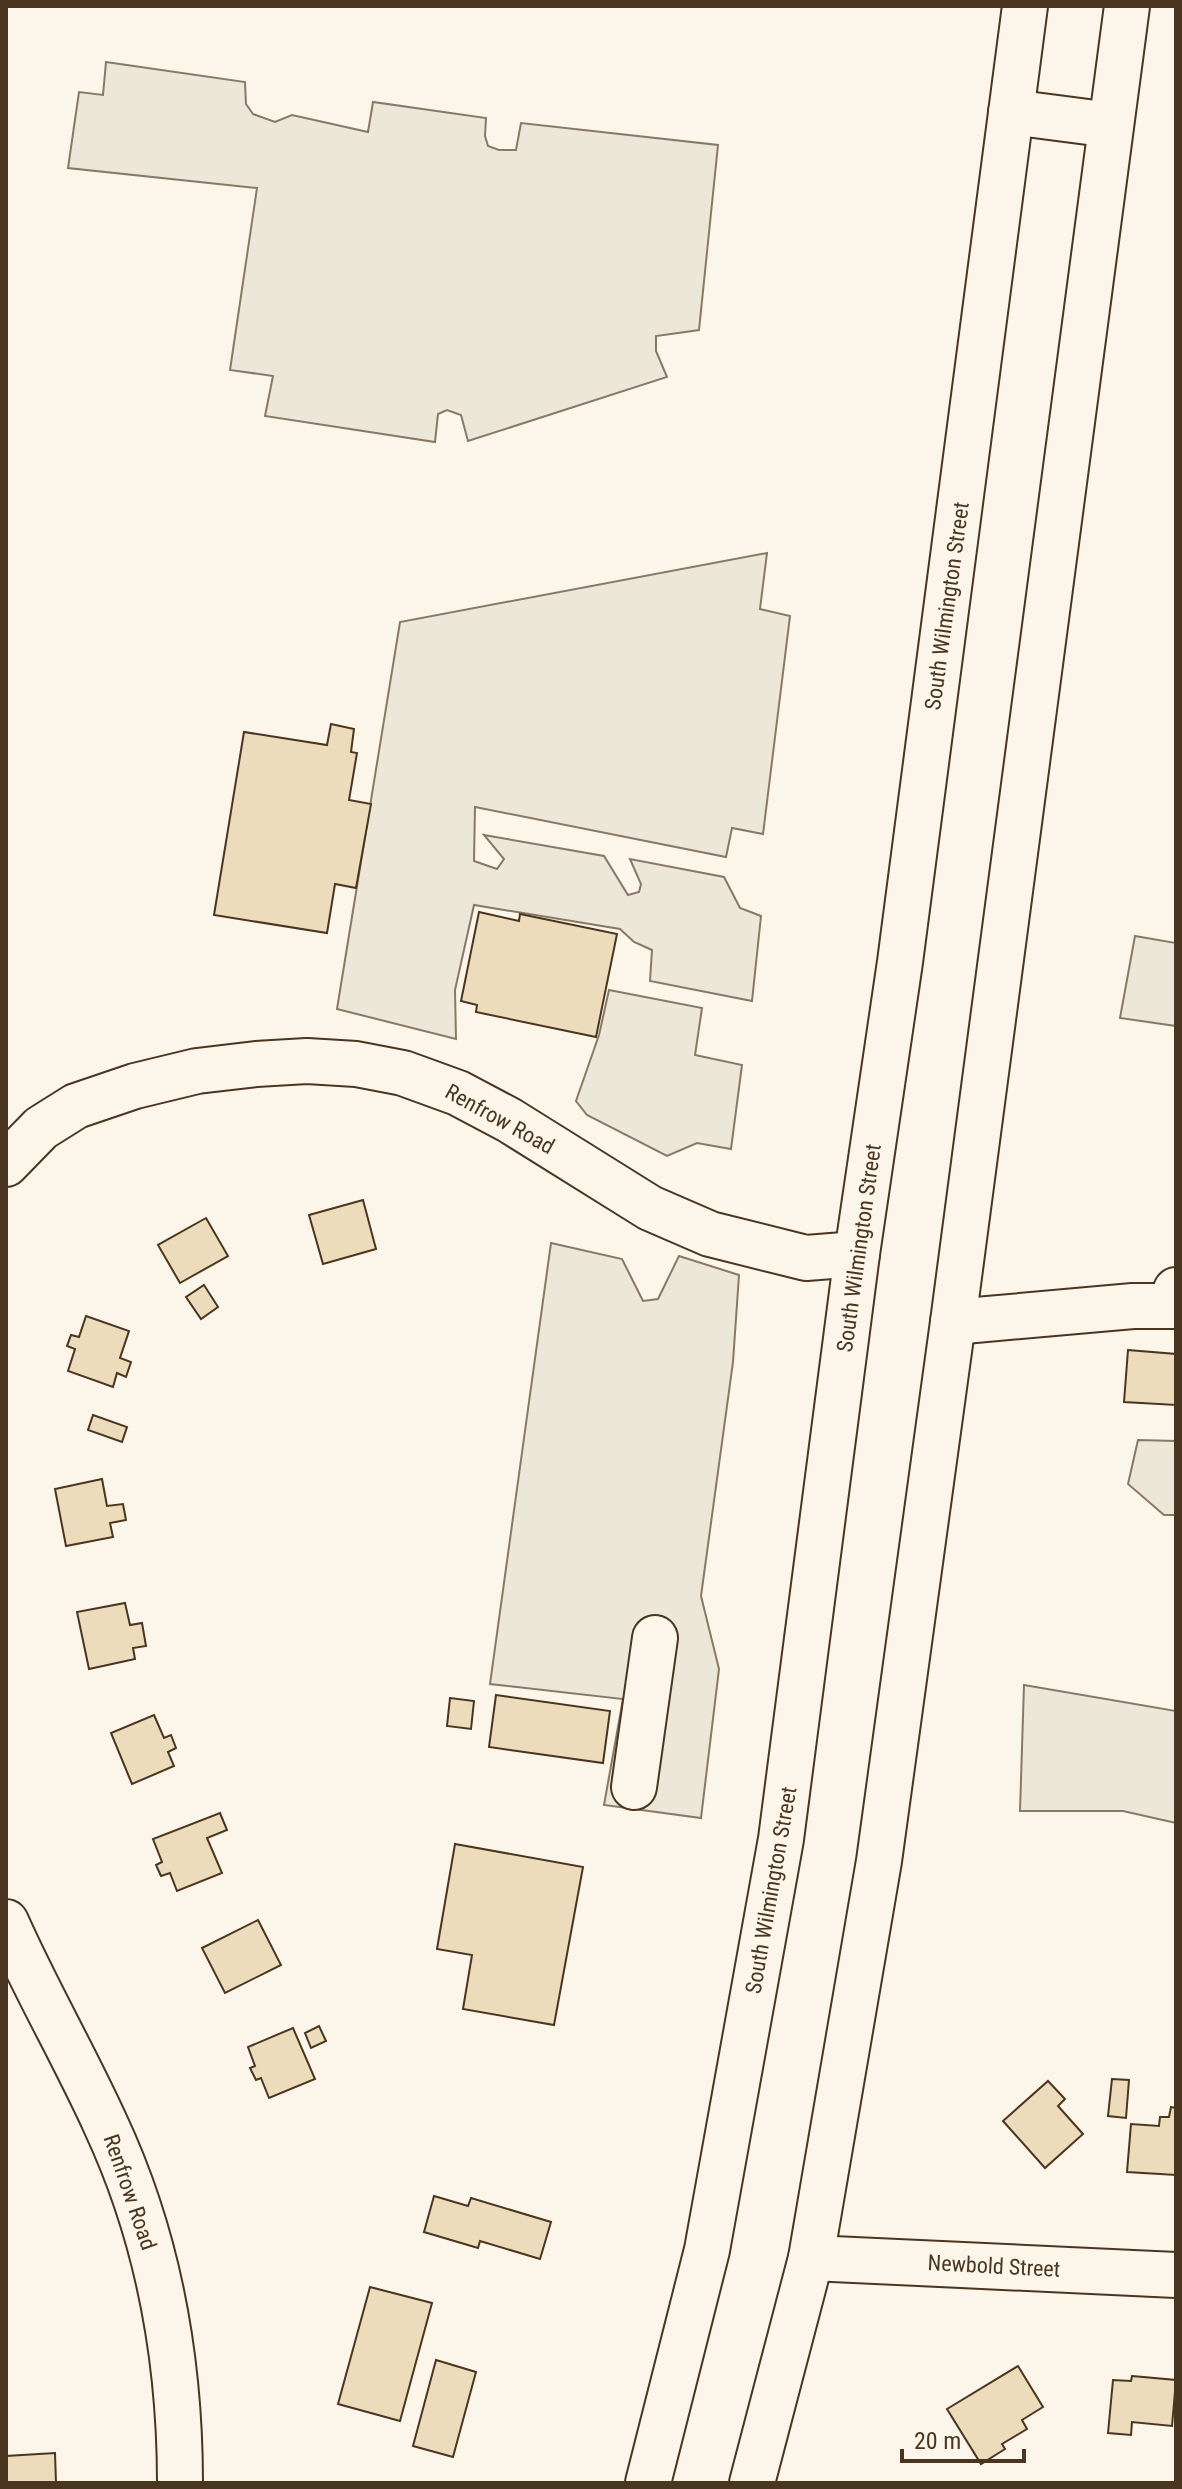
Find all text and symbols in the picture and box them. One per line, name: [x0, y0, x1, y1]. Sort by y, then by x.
street label: South Wilmington Street: [920, 500, 974, 712]
street label: Renfrow Road: [441, 1079, 559, 1159]
street label: South Wilmington Street: [832, 1142, 886, 1354]
street label: South Wilmington Street: [740, 1785, 802, 1995]
street label: Renfrow Road: [99, 2131, 161, 2253]
street label: Newbold Street: [927, 2250, 1061, 2282]
scale bar: [902, 2413, 1024, 2463]
text: 20 m: [914, 2427, 961, 2455]

